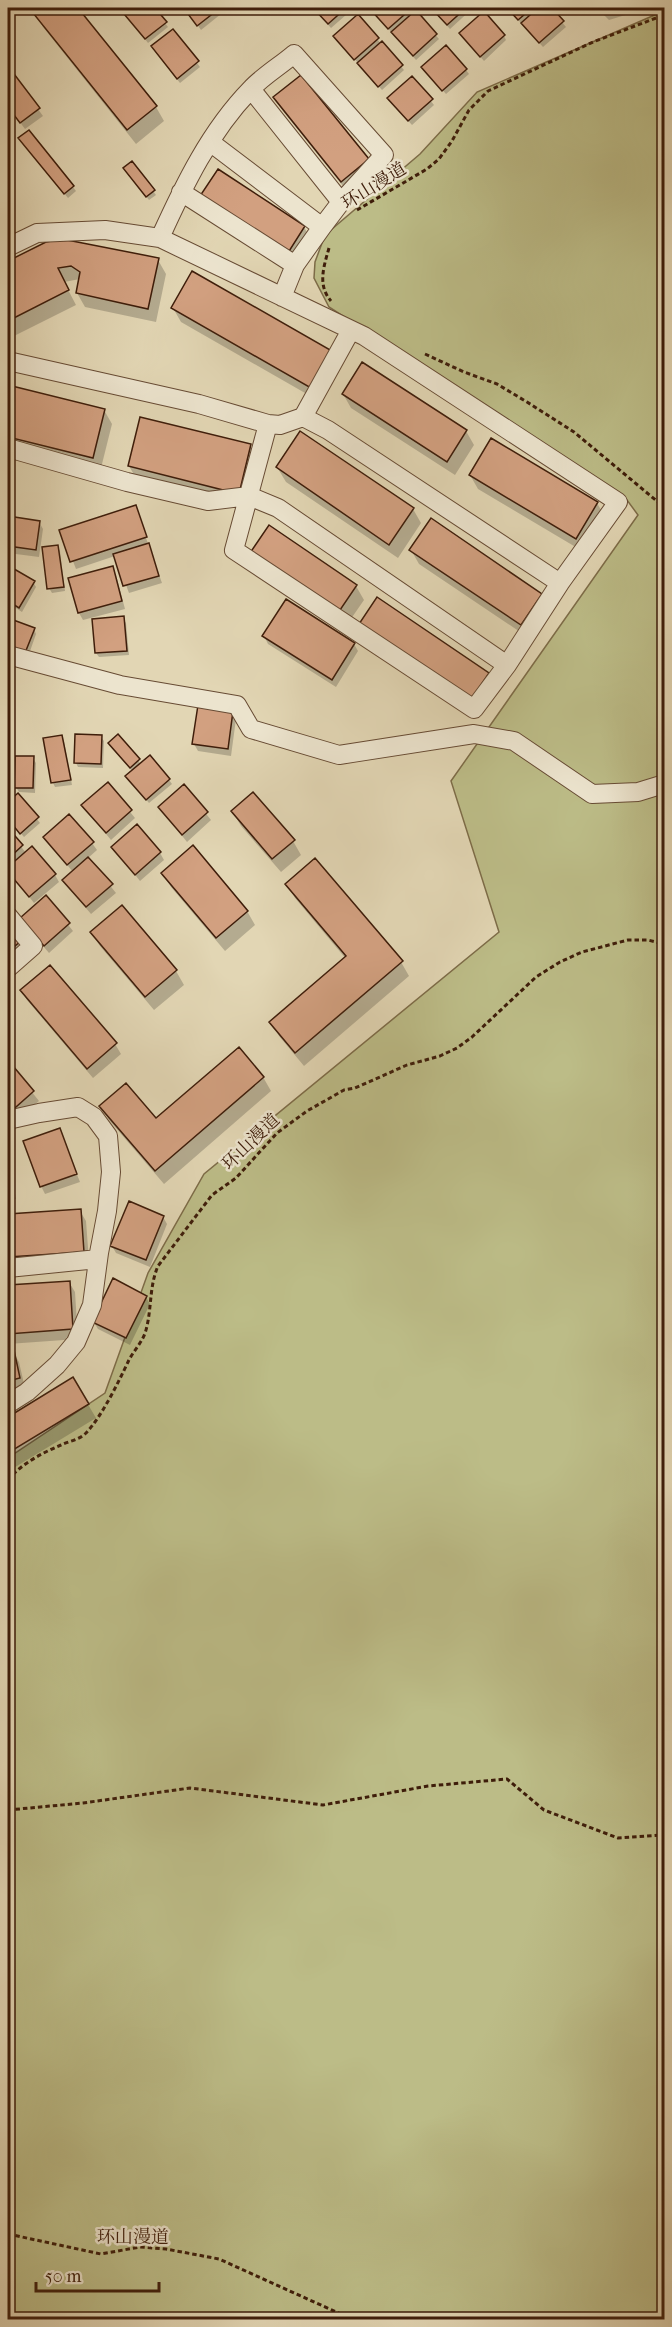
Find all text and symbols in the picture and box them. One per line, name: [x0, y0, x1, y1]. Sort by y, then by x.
street label: 环山漫道: [338, 158, 410, 214]
street label: 环山漫道: [218, 1109, 284, 1175]
street label: 环山漫道: [97, 2227, 169, 2248]
scale bar: [36, 2255, 159, 2293]
text: 50 m: [45, 2266, 82, 2287]

